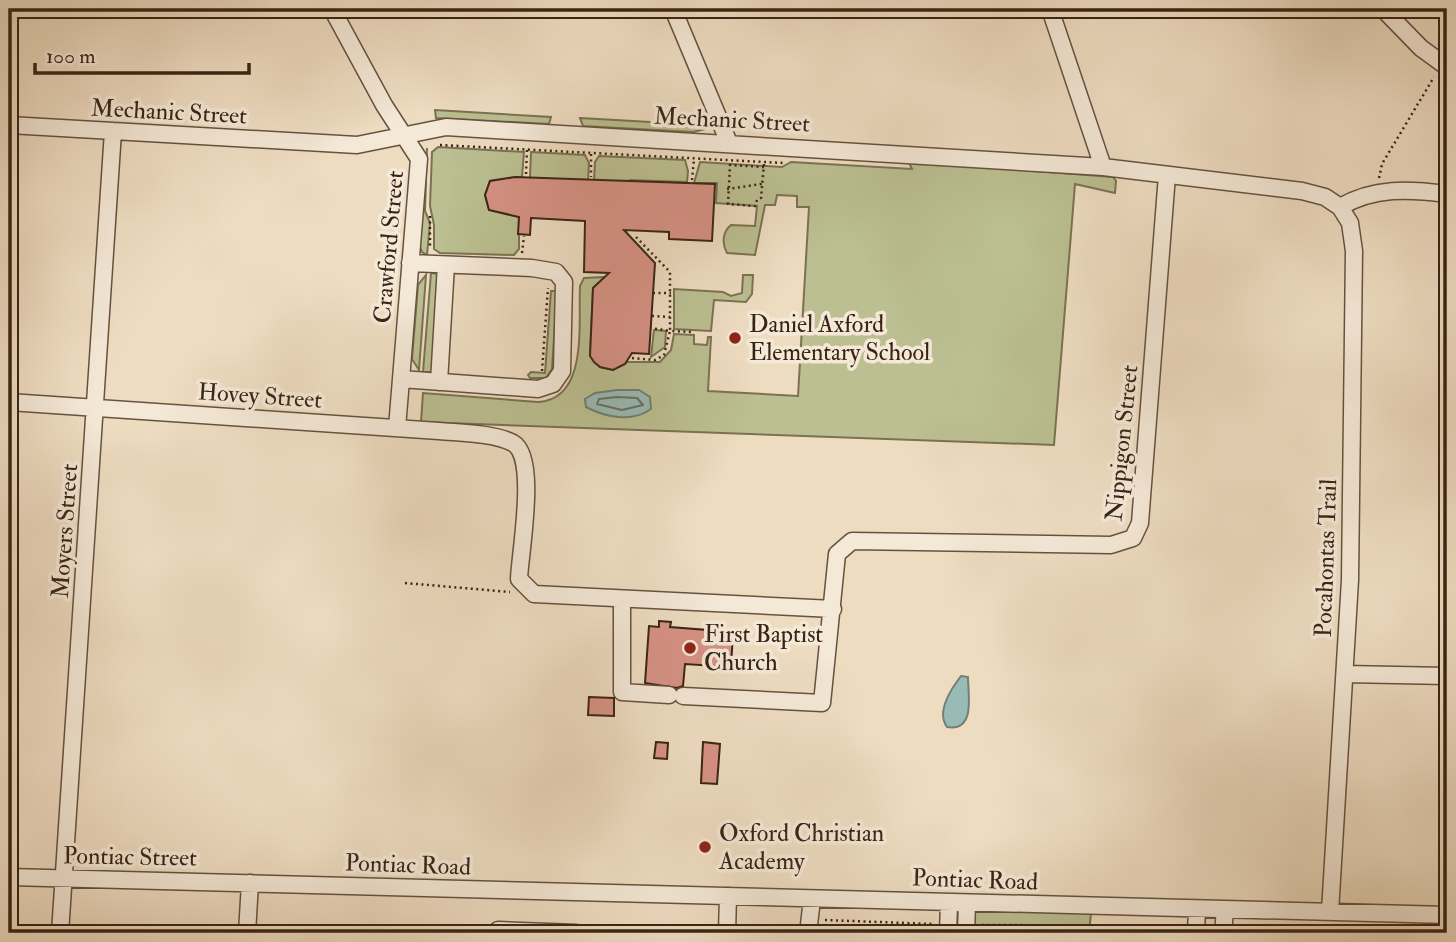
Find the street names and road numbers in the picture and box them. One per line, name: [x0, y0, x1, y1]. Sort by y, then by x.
street label: Mechanic Street: [90, 92, 248, 132]
street label: Mechanic Street: [653, 100, 811, 140]
street label: Crawford Street: [367, 169, 411, 325]
street label: Nippigon Street: [1098, 363, 1146, 523]
street label: Hovey Street: [197, 376, 323, 416]
street label: Moyers Street: [45, 463, 85, 599]
street label: Pocahontas Trail: [1308, 478, 1344, 638]
street label: Pontiac Street: [63, 840, 197, 874]
street label: Pontiac Road: [344, 847, 472, 883]
street label: Pontiac Road: [911, 862, 1039, 898]

